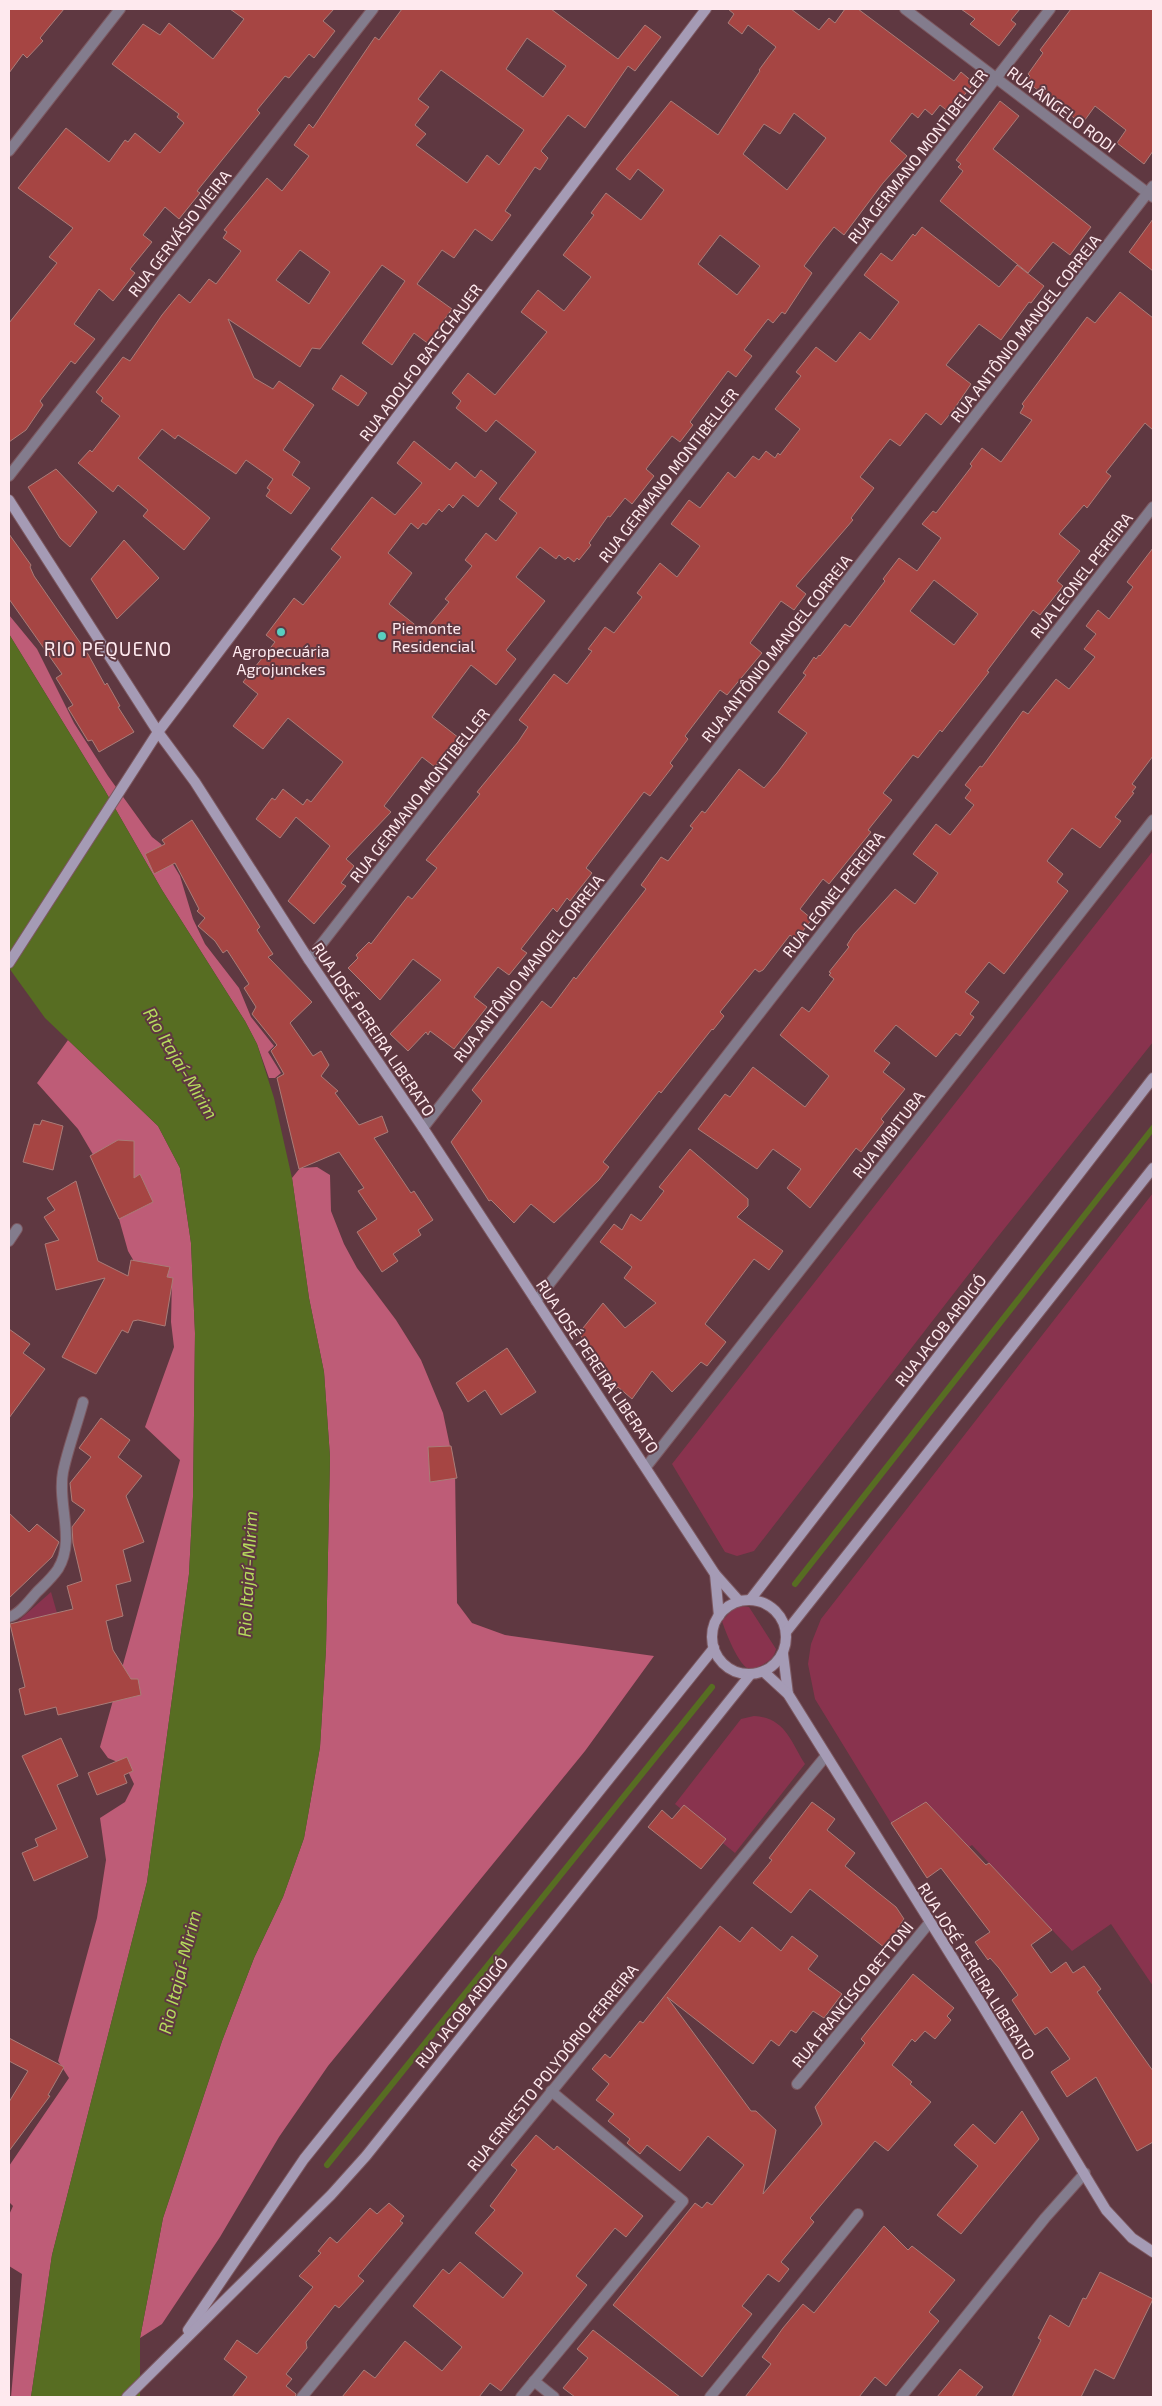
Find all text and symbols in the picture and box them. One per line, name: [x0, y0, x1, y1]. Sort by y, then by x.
street label: RUA ÂNGELO RODI: [1004, 62, 1120, 156]
street label: RUA GERMANO MONTIBELLER: [843, 65, 991, 247]
street label: RUA GERVÁSIO VIEIRA: [124, 166, 234, 300]
street label: RUA ANTÔNIO MANOEL CORREIA: [946, 230, 1104, 426]
street label: RUA ADOLFO BATSCHAUER: [355, 280, 485, 444]
street label: RUA GERMANO MONTIBELLER: [594, 384, 742, 566]
street label: RUA LEONEL PEREIRA: [1026, 508, 1136, 642]
street label: RUA ANTÔNIO MANOEL CORREIA: [697, 550, 855, 746]
place label: Piemonte Residencial: [392, 618, 475, 655]
marker: Agropecuária Agrojunckes: [275, 626, 287, 638]
marker: Piemonte Residencial: [376, 630, 388, 642]
district label: RIO PEQUENO: [44, 637, 172, 660]
place label: Agropecuária Agrojunckes: [233, 641, 329, 679]
street label: RUA GERMANO MONTIBELLER: [345, 704, 493, 886]
street label: RUA LEONEL PEREIRA: [778, 827, 888, 961]
street label: RUA ANTÔNIO MANOEL CORREIA: [449, 870, 607, 1066]
street label: RUA JOSÉ PEREIRA LIBERATO: [309, 939, 439, 1119]
water label: Rio Itajaí-Mirim: [139, 1003, 223, 1123]
street label: RUA IMBITUBA: [848, 1086, 928, 1182]
street label: RUA JACOB ARDIGÓ: [890, 1270, 990, 1390]
street label: RUA JOSÉ PEREIRA LIBERATO: [533, 1276, 663, 1456]
water label: Rio Itajaí-Mirim: [233, 1510, 261, 1638]
street label: RUA JOSÉ PEREIRA LIBERATO: [915, 1879, 1039, 2063]
water label: Rio Itajaí-Mirim: [153, 1908, 205, 2036]
street label: RUA FRANCISCO BETTONI: [787, 1917, 917, 2071]
street label: RUA JACOB ARDIGÓ: [411, 1953, 511, 2071]
street label: RUA ERNESTO POLYDÓRIO FERREIRA: [462, 1960, 642, 2174]

